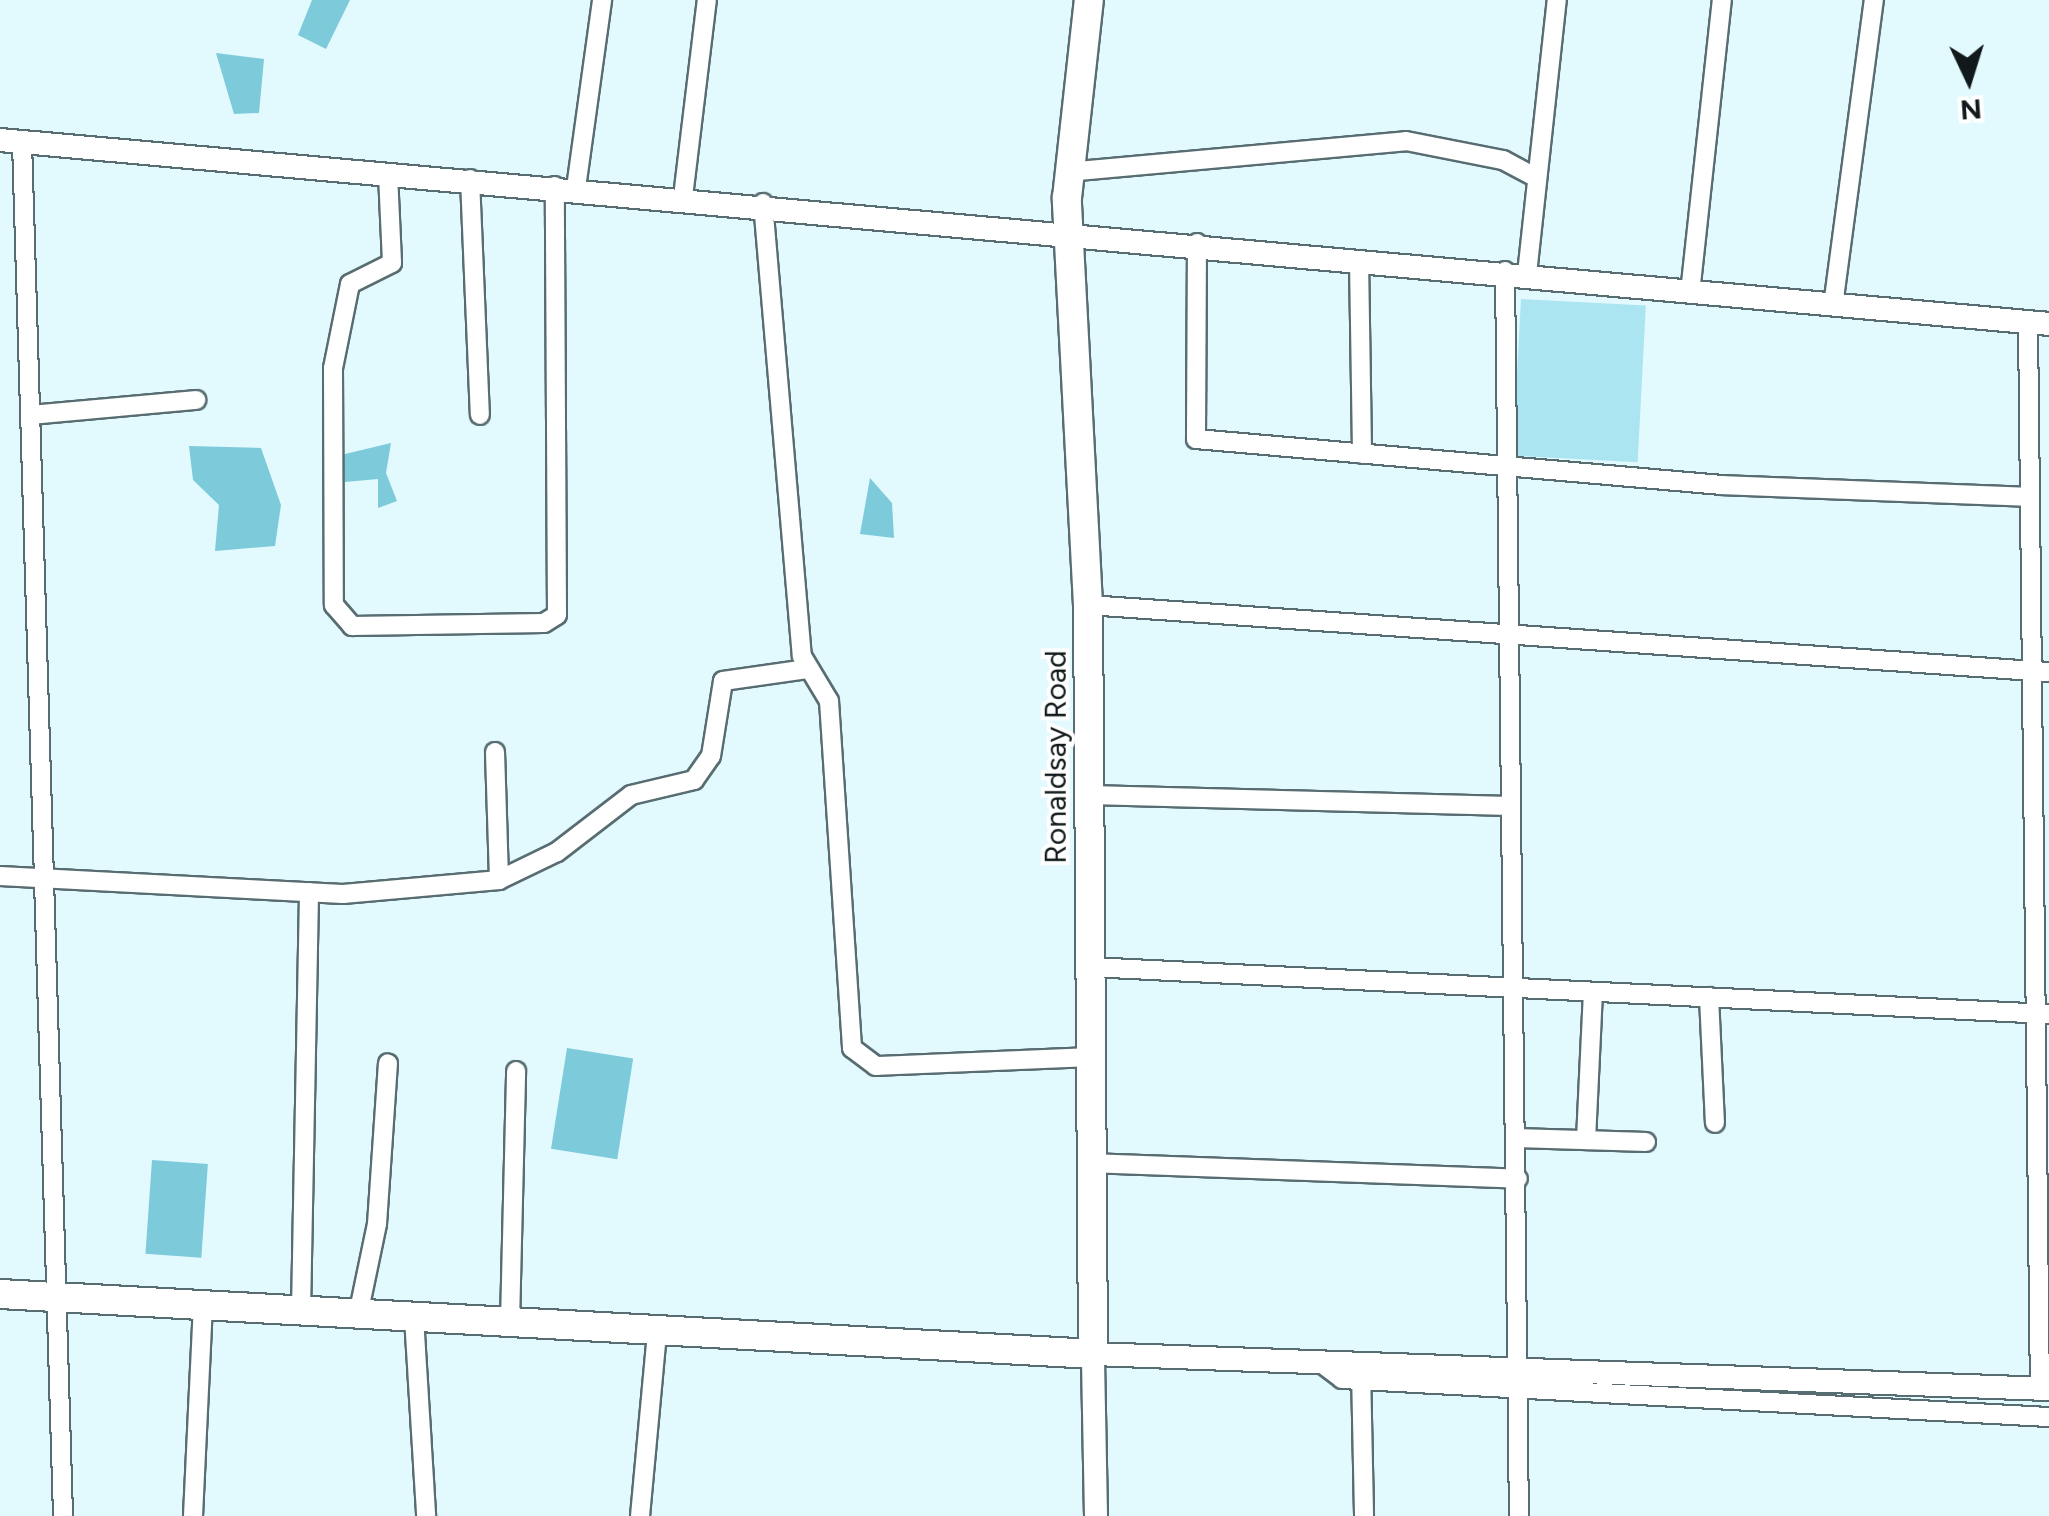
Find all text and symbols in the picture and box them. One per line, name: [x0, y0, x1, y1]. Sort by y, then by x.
north arrow: [1919, 30, 2019, 130]
text: N: [1959, 92, 1983, 128]
street label: Ronaldsay Road: [1038, 650, 1074, 864]

